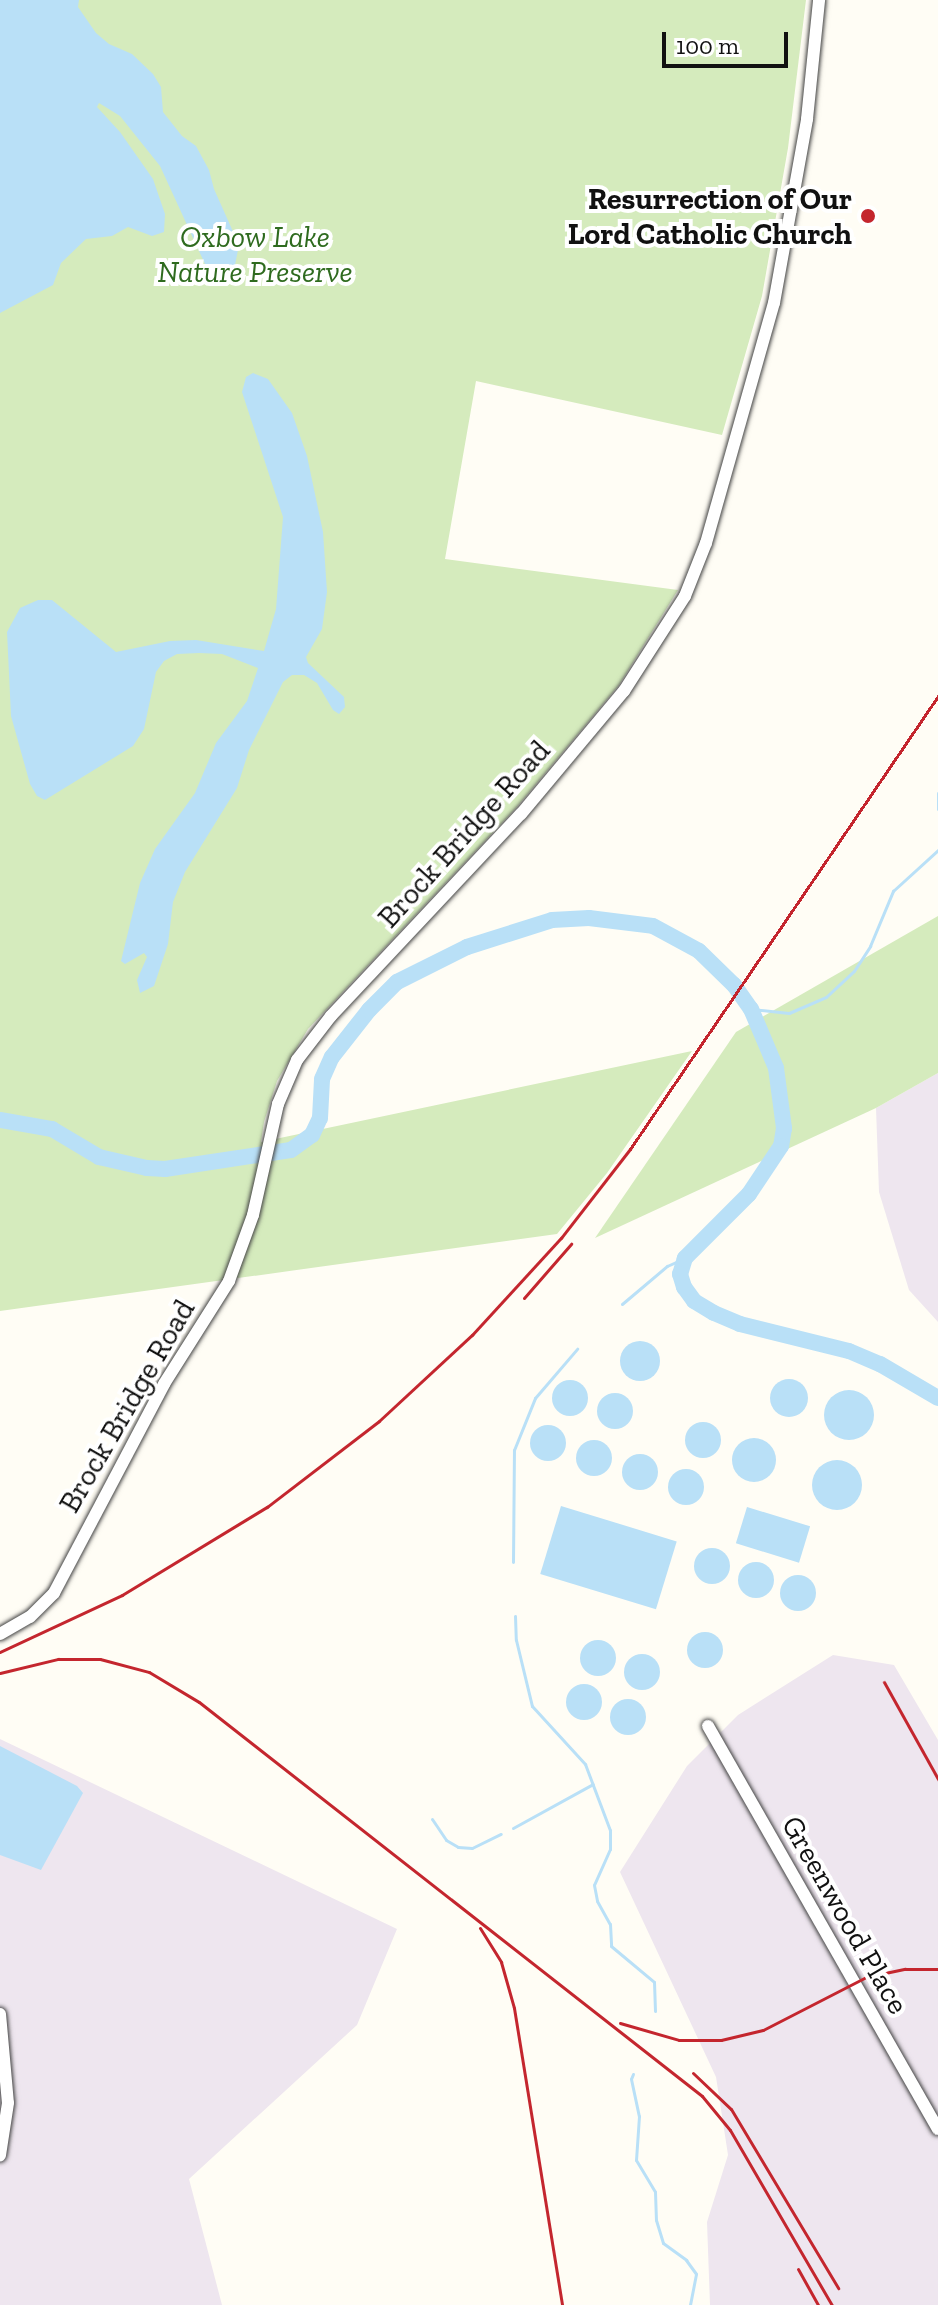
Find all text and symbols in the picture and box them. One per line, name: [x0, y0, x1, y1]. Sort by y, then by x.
scale bar: [666, 16, 792, 66]
text: 100 m: [676, 31, 739, 60]
place label: Resurrection of Our Lord Catholic Church: [568, 181, 852, 252]
marker: Resurrection of Our Lord Catholic Church: [859, 207, 877, 225]
park label: Oxbow Lake Nature Preserve: [157, 219, 353, 290]
street label: Brock Bridge Road: [370, 733, 558, 935]
street label: Brock Bridge Road: [51, 1293, 203, 1519]
street label: Greenwood Place: [774, 1810, 916, 2020]

